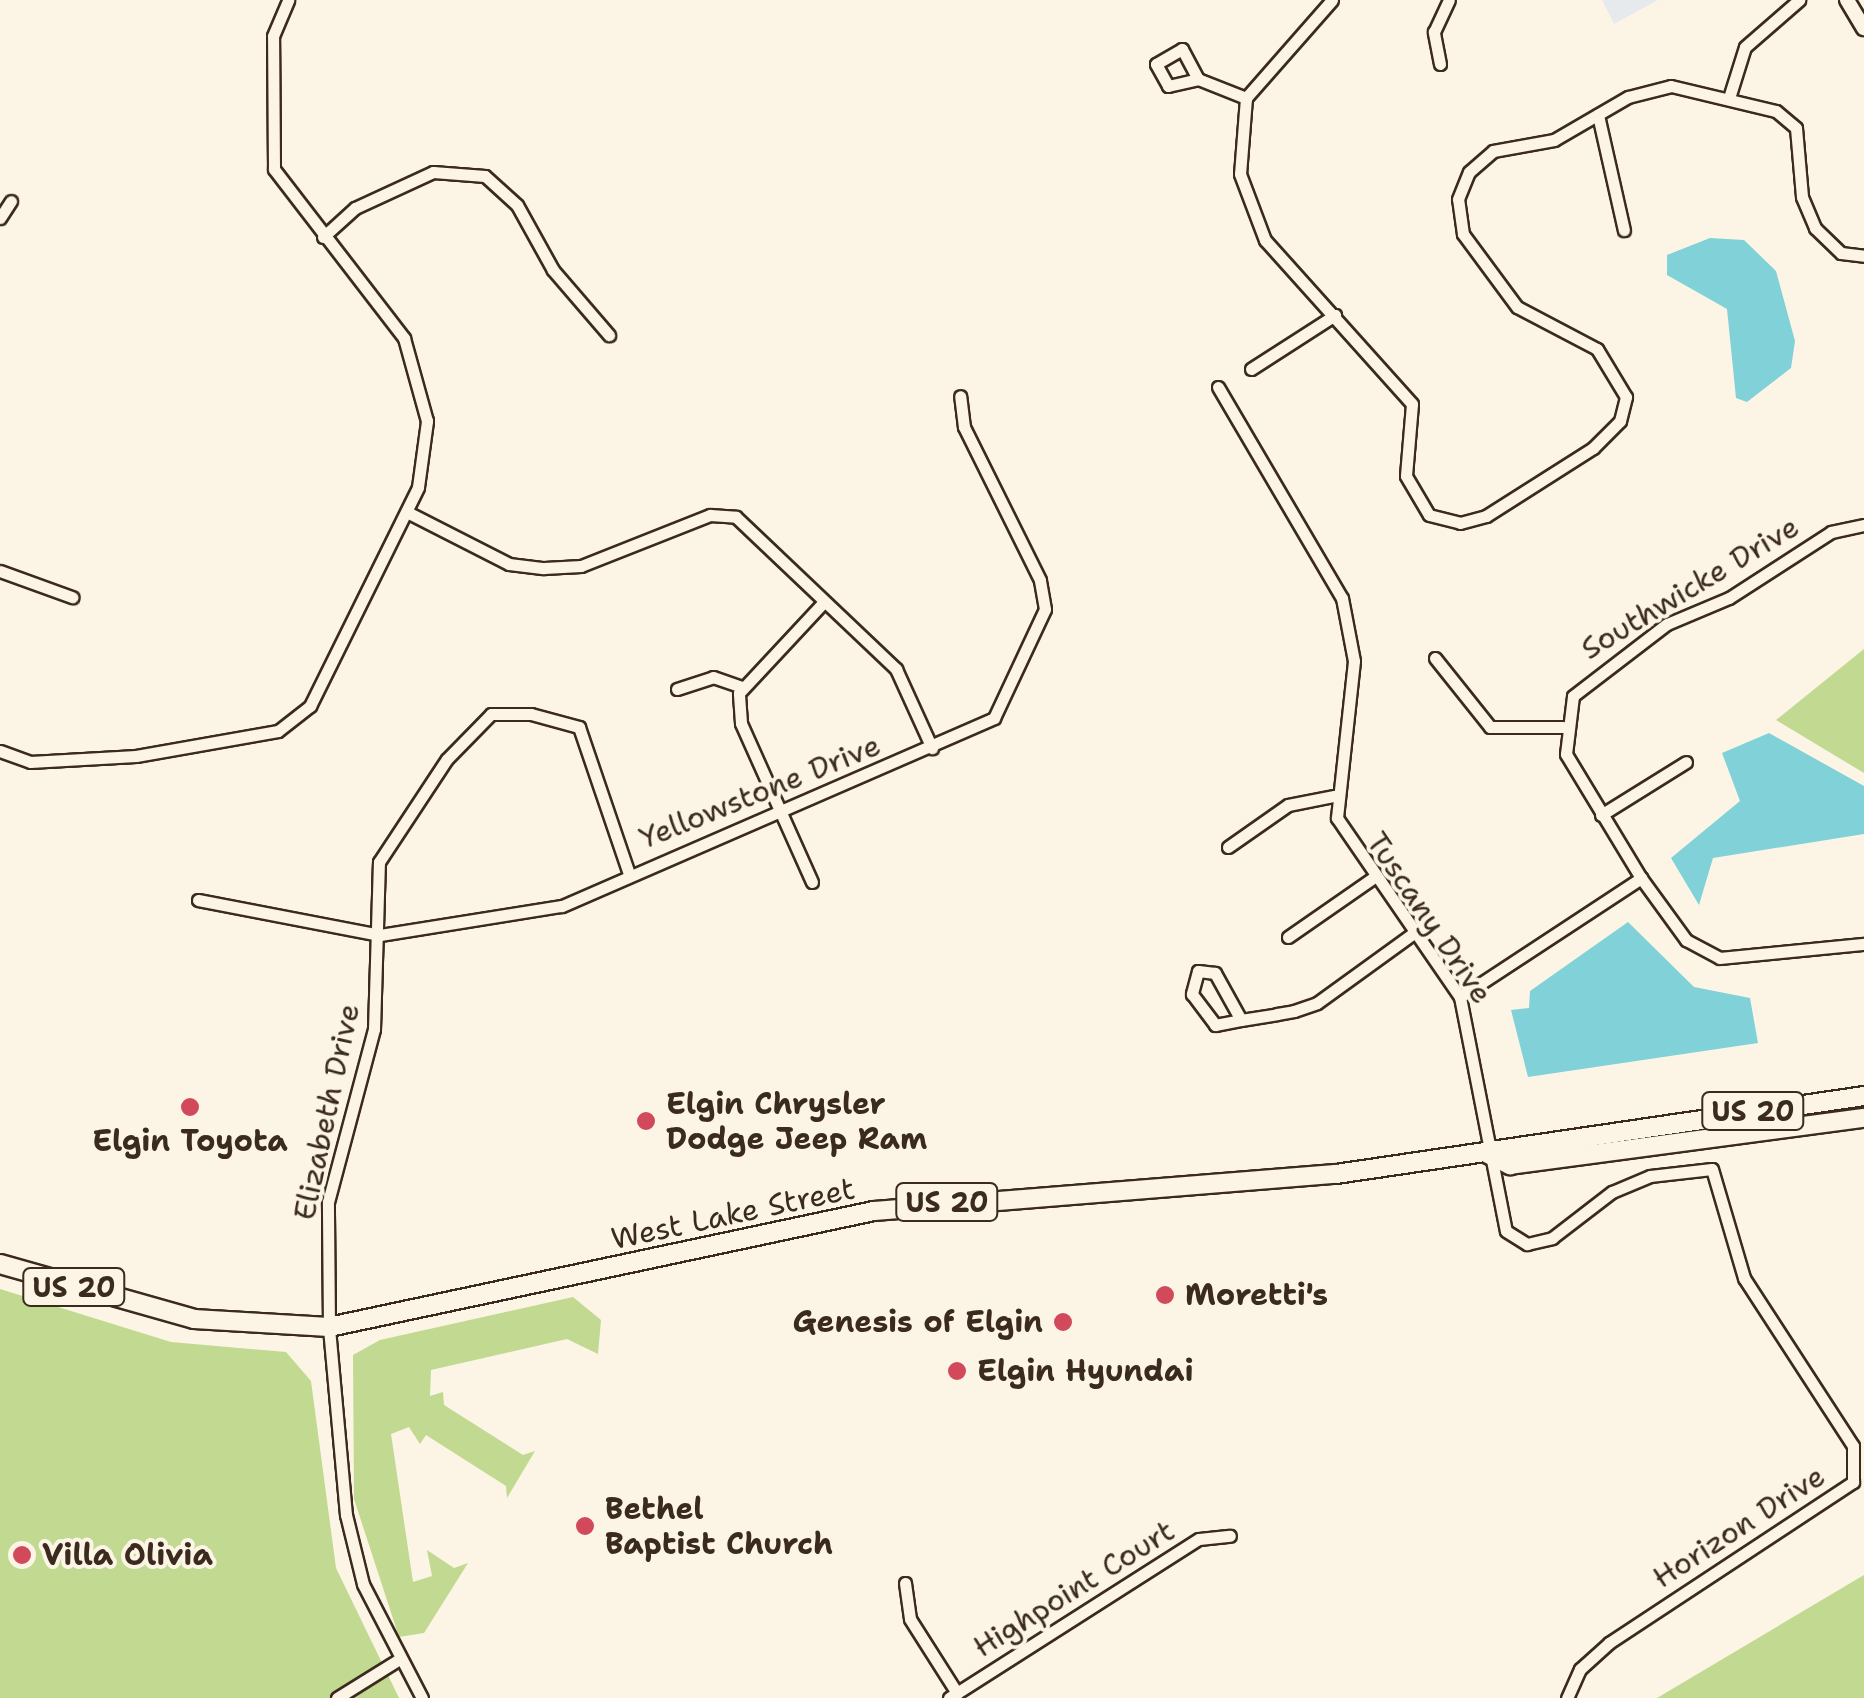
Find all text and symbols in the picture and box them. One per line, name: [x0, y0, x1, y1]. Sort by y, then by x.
street label: Southwicke Drive: [1575, 509, 1805, 667]
street label: Yellowstone Drive: [634, 727, 886, 857]
street label: Tuscany Drive: [1358, 825, 1500, 1011]
street label: Elizabeth Drive: [287, 1001, 367, 1223]
place label: Elgin Chrysler Dodge Jeep Ram: [666, 1086, 927, 1156]
road number: US 20: [1700, 1088, 1806, 1134]
marker: Elgin Toyota: [179, 1096, 201, 1118]
marker: Elgin Chrysler Dodge Jeep Ram: [635, 1110, 657, 1132]
place label: Elgin Toyota: [92, 1123, 288, 1159]
street label: West Lake Street: [608, 1171, 858, 1257]
road number: US 20: [894, 1179, 1000, 1225]
road number: US 20: [22, 1264, 126, 1310]
place label: Moretti's: [1185, 1277, 1328, 1313]
marker: Moretti's: [1154, 1284, 1176, 1306]
place label: Genesis of Elgin: [792, 1304, 1043, 1340]
marker: Genesis of Elgin: [1052, 1311, 1074, 1333]
place label: Elgin Hyundai: [977, 1353, 1194, 1389]
marker: Elgin Hyundai: [946, 1360, 968, 1382]
street label: Horizon Drive: [1646, 1458, 1832, 1596]
place label: Bethel Baptist Church: [605, 1491, 833, 1562]
street label: Highpoint Court: [967, 1513, 1181, 1665]
marker: Bethel Baptist Church: [574, 1515, 596, 1537]
place label: Villa Olivia: [42, 1537, 213, 1573]
marker: Villa Olivia: [11, 1544, 33, 1566]

